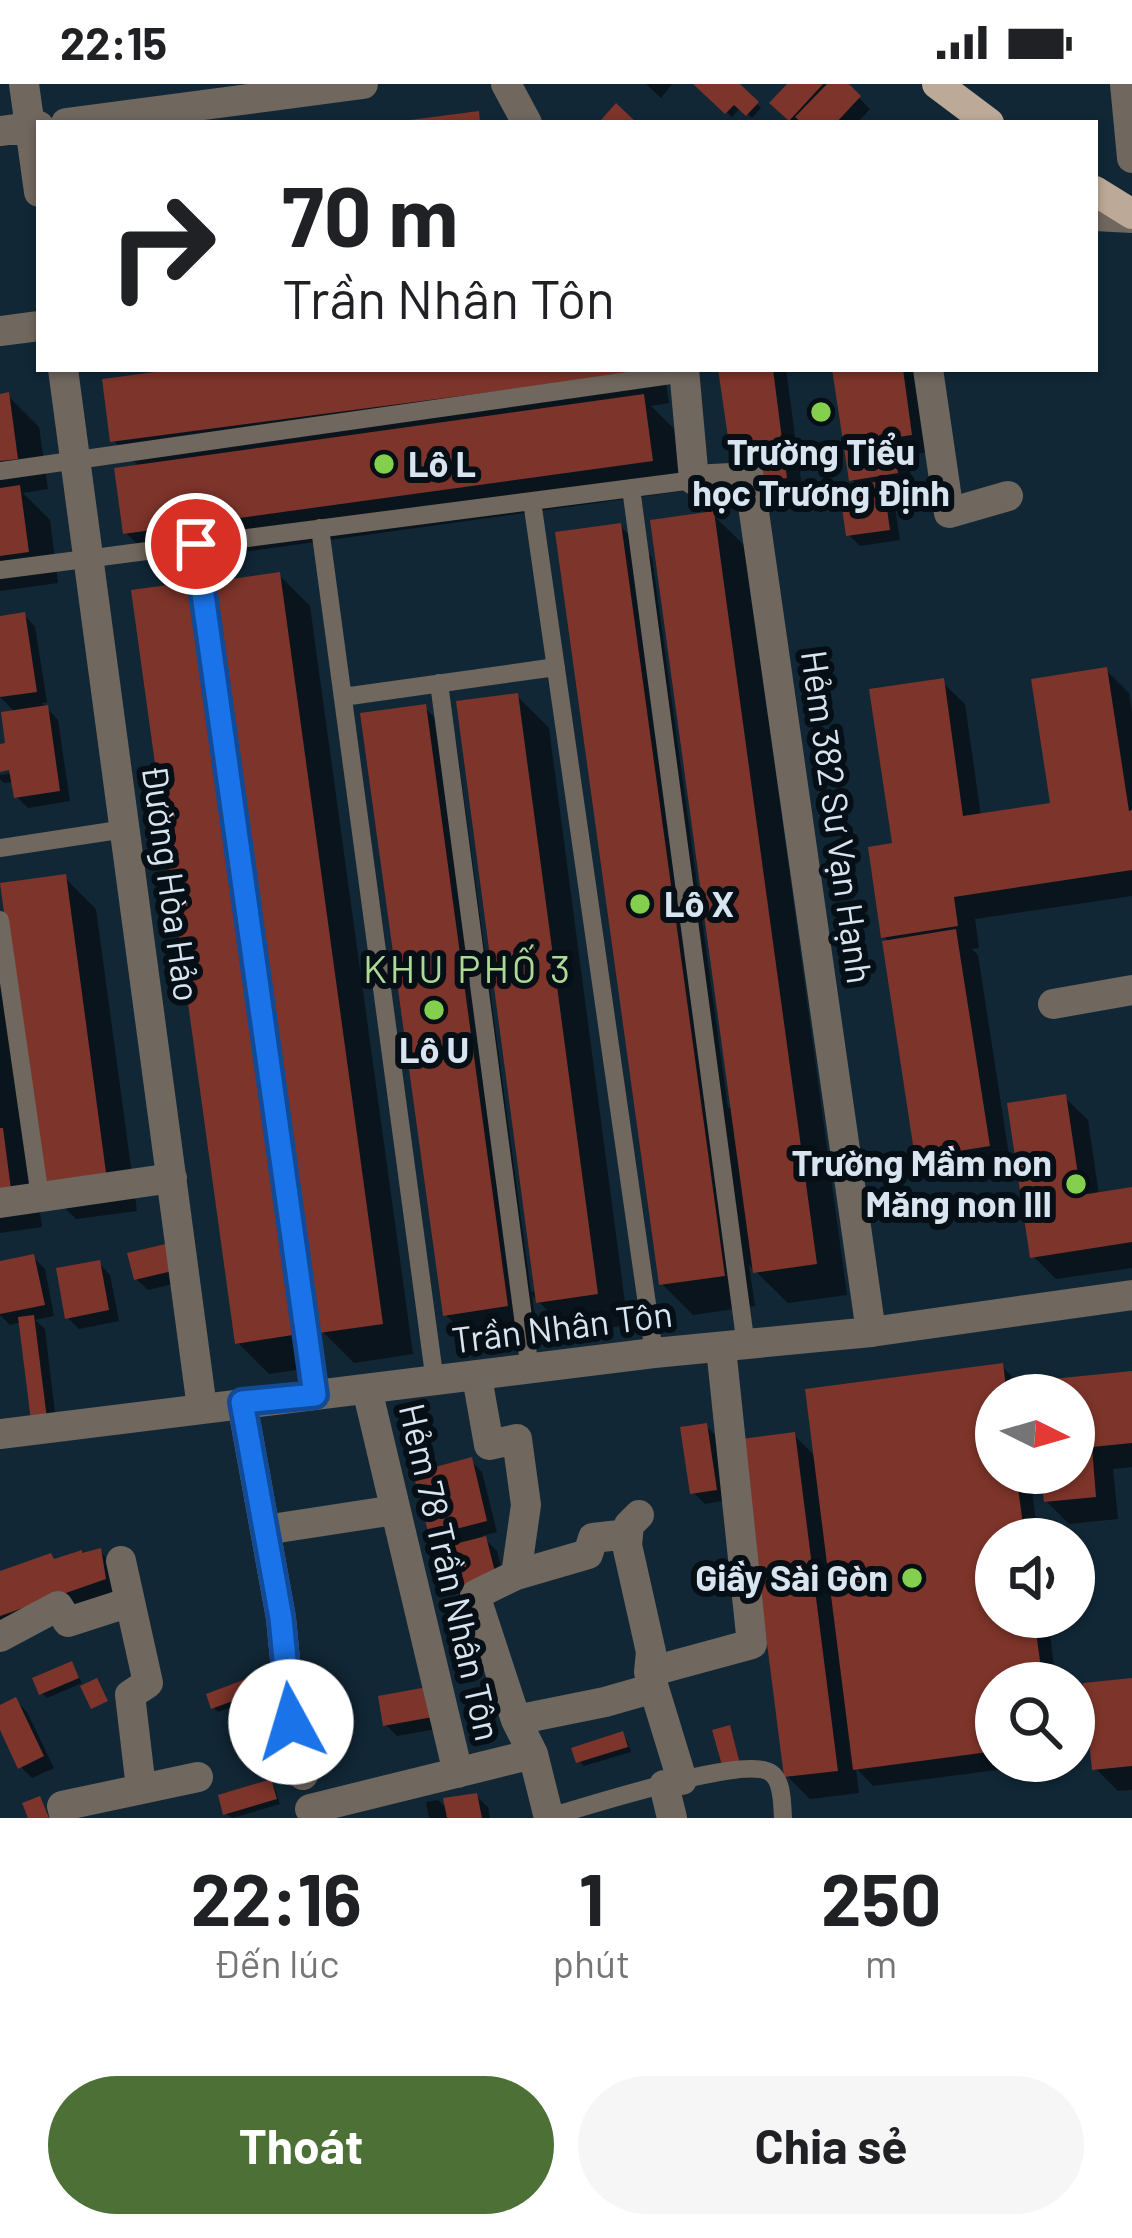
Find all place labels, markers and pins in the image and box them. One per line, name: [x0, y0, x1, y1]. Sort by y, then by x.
marker: Trường Tiểu học Trương Định: [808, 399, 834, 425]
place label: Trường Tiểu học Trương Định: [692, 429, 950, 514]
place label: Lô L: [408, 441, 476, 484]
marker: Lô L: [371, 451, 397, 477]
pin: [145, 493, 247, 595]
place label: Lô X: [664, 881, 734, 924]
marker: Lô X: [627, 891, 653, 917]
marker: Lô U: [421, 997, 447, 1023]
place label: Lô U: [399, 1027, 469, 1070]
place label: Trường Mầm non Măng non III: [792, 1140, 1052, 1224]
marker: Trường Mầm non Măng non III: [1063, 1171, 1089, 1197]
place label: Giầy Sài Gòn: [695, 1555, 888, 1598]
marker: Giầy Sài Gòn: [899, 1565, 925, 1591]

